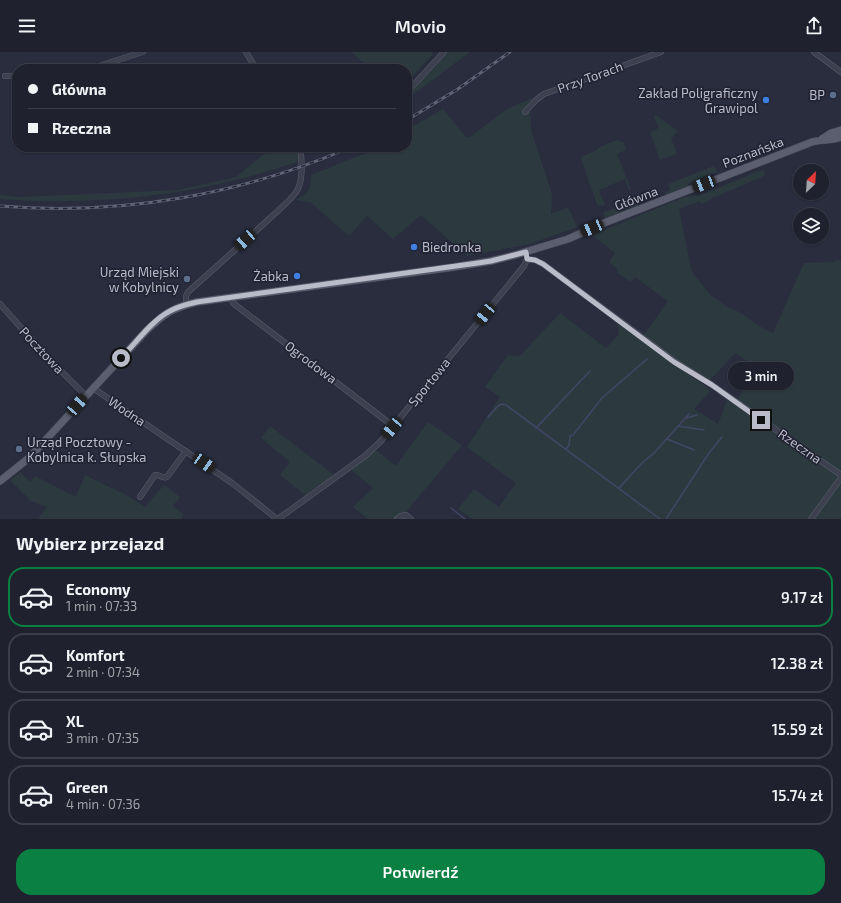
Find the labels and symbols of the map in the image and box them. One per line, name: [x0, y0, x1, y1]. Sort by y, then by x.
street label: Przy Torach: [555, 58, 625, 96]
place label: Zakład Poligraficzny Grawipol: [638, 85, 758, 116]
place label: BP: [809, 87, 825, 103]
marker: BP: [828, 90, 838, 100]
marker: Zakład Poligraficzny Grawipol: [761, 95, 771, 105]
street label: Poznańska: [720, 133, 786, 171]
north arrow: [793, 164, 829, 200]
car: [691, 174, 717, 194]
street label: Główna: [612, 182, 660, 214]
car: [579, 218, 605, 238]
car: [232, 228, 258, 252]
place label: Biedronka: [422, 239, 481, 255]
marker: Biedronka: [409, 242, 419, 252]
place label: Urząd Miejski w Kobylnicy: [100, 264, 179, 295]
place label: Żabka: [253, 268, 289, 284]
marker: Żabka: [292, 271, 302, 281]
marker: Urząd Miejski w Kobylnicy: [182, 274, 192, 284]
car: [473, 301, 497, 327]
street label: Pocztowa: [16, 323, 68, 377]
street label: Ogrodowa: [282, 337, 340, 387]
route start: [112, 349, 130, 367]
street label: Sportowa: [405, 355, 453, 409]
callout: 3 min: [728, 362, 794, 390]
car: [65, 392, 89, 418]
street label: Wodna: [105, 393, 149, 429]
route end: [752, 411, 770, 429]
car: [380, 415, 404, 441]
street label: Rzeczna: [775, 425, 825, 467]
place label: Urząd Pocztowy - Kobylnica k. Słupska: [27, 434, 147, 465]
marker: Urząd Pocztowy - Kobylnica k. Słupska: [14, 444, 24, 454]
car: [191, 451, 217, 475]

